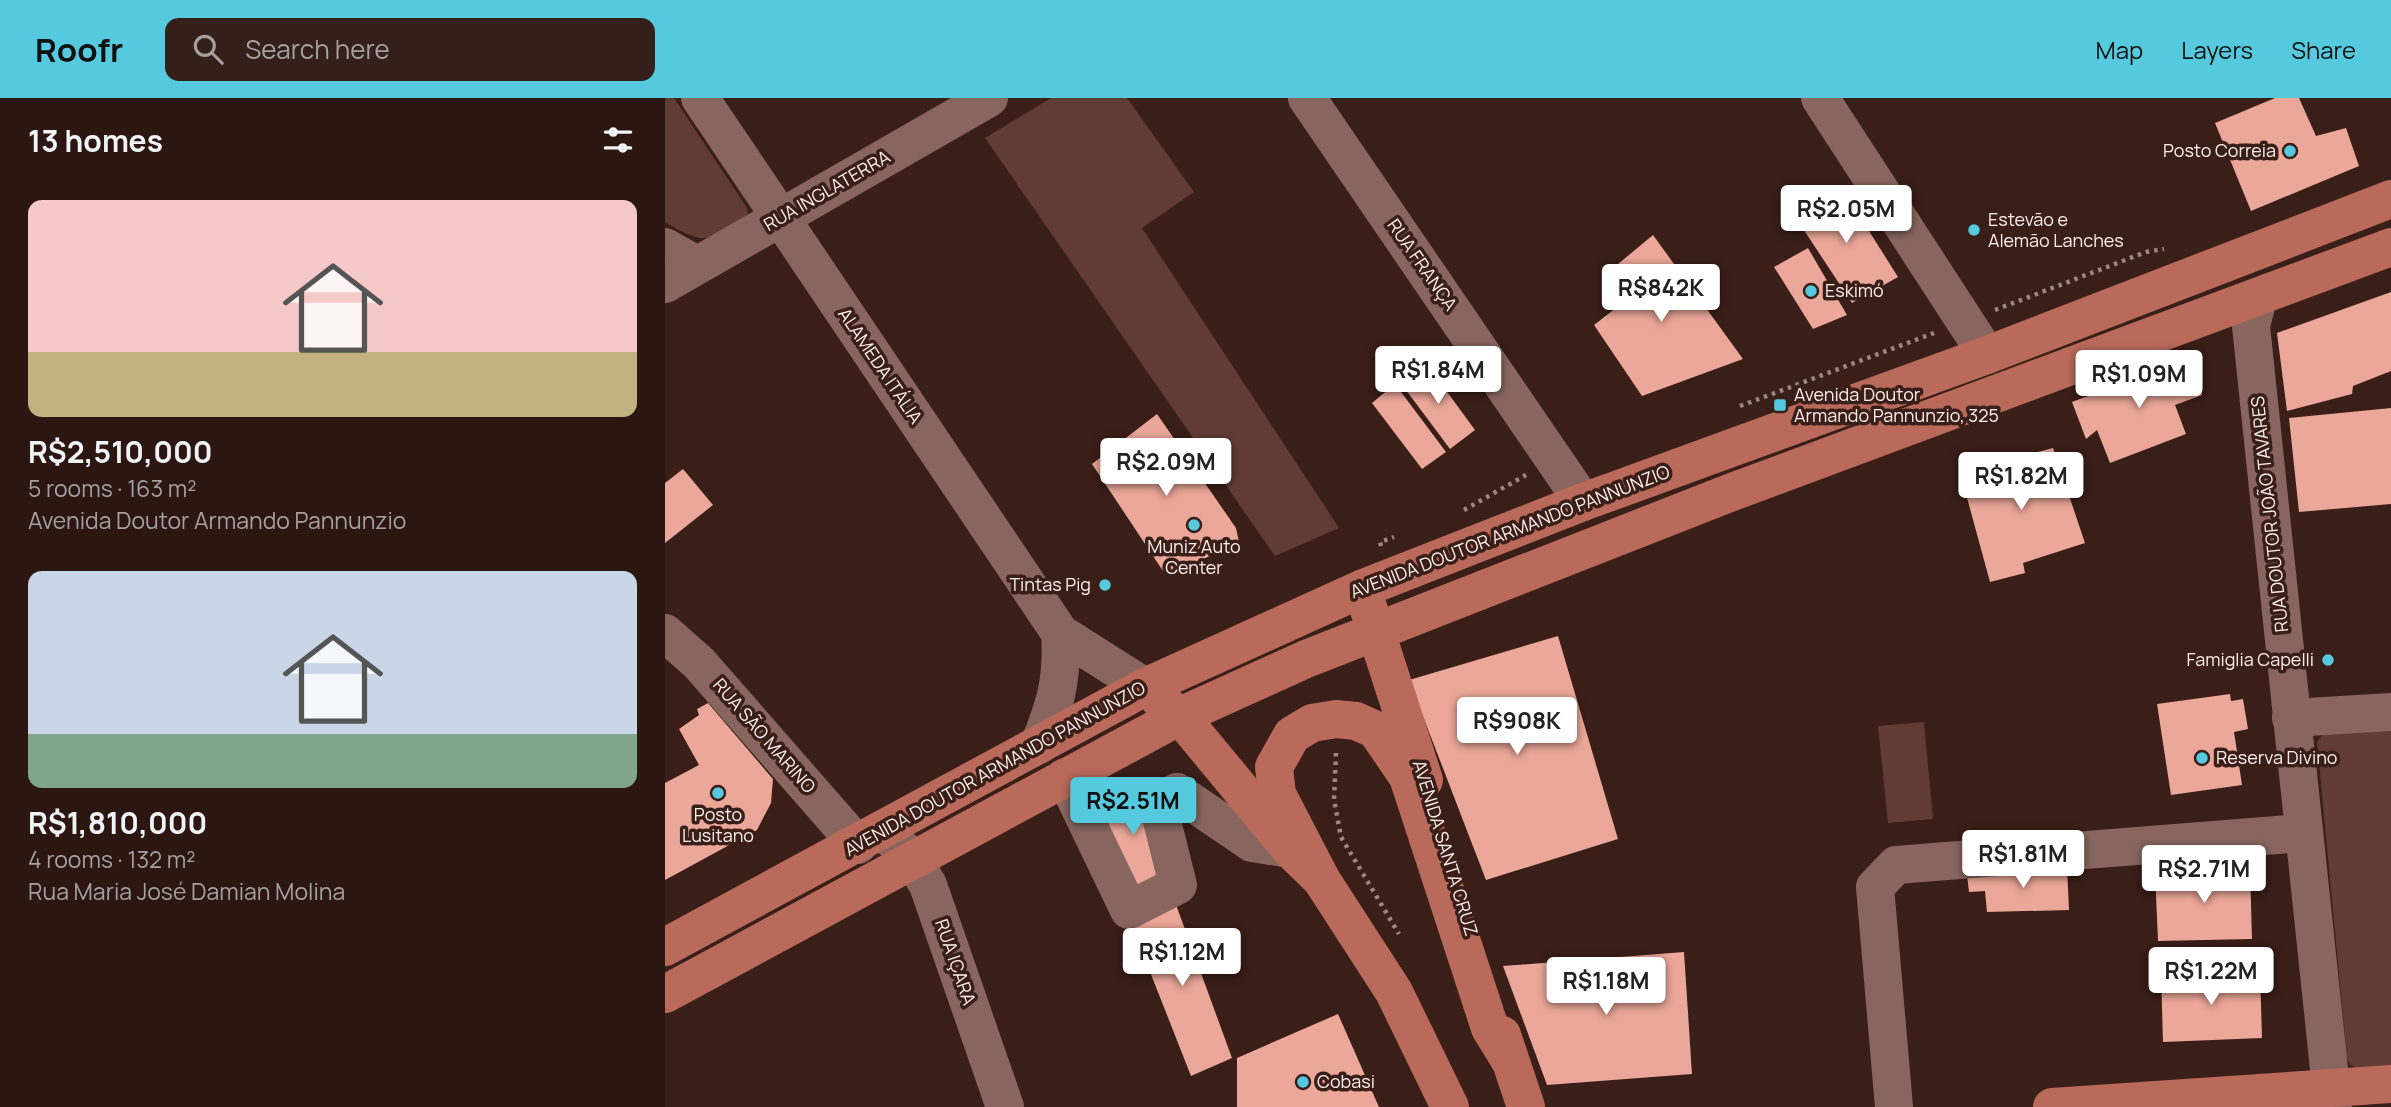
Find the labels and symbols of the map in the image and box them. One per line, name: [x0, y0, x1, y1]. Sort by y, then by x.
place label: Posto Correia: [2163, 138, 2276, 162]
marker: Posto Correia: [2282, 143, 2298, 159]
street label: RUA INGLATERRA: [759, 144, 895, 236]
pin: R$2.05M: [1781, 186, 1911, 245]
place label: Estevão e Alemão Lanches: [1988, 207, 2124, 252]
street label: RUA FRANÇA: [1382, 214, 1464, 315]
marker: Estevão e Alemão Lanches: [1966, 222, 1982, 238]
pin: R$842K: [1604, 264, 1718, 324]
place label: Eskimó: [1825, 278, 1884, 302]
marker: Eskimó: [1803, 283, 1819, 299]
street label: ALAMEDA ITÁLIA: [833, 303, 929, 429]
pin: R$1.84M: [1373, 346, 1503, 406]
pin: R$1.09M: [2074, 350, 2204, 410]
place label: Avenida Doutor Armando Pannunzio, 325: [1794, 382, 1999, 427]
street label: RUA DOUTOR JOÃO TAVARES: [2245, 395, 2293, 633]
marker: Avenida Doutor Armando Pannunzio, 325: [1772, 397, 1788, 413]
pin: R$2.09M: [1101, 438, 1231, 498]
pin: R$1.82M: [1956, 452, 2086, 512]
street label: AVENIDA DOUTOR ARMANDO PANNUNZIO: [1346, 459, 1673, 603]
marker: Muniz Auto Center: [1186, 517, 1202, 533]
place label: Muniz Auto Center: [1147, 534, 1241, 579]
place label: Tintas Pig: [1009, 572, 1091, 596]
marker: Tintas Pig: [1097, 577, 1113, 593]
place label: Famiglia Capelli: [2187, 647, 2314, 671]
marker: Famiglia Capelli: [2320, 652, 2336, 668]
street label: RUA SÃO MARINO: [708, 673, 821, 798]
street label: AVENIDA DOUTOR ARMANDO PANNUNZIO: [840, 675, 1149, 861]
pin: R$908K: [1460, 698, 1574, 757]
place label: Reserva Divino: [2216, 745, 2337, 769]
marker: Reserva Divino: [2194, 750, 2210, 766]
street label: AVENIDA SANTA CRUZ: [1408, 757, 1484, 939]
pin: R$2.51M: [1068, 778, 1198, 837]
marker: Posto Lusitano: [710, 785, 726, 801]
place label: Posto Lusitano: [682, 802, 754, 847]
pin: R$1.81M: [1958, 830, 2088, 890]
pin: R$2.71M: [2139, 846, 2269, 905]
street label: RUA IÇARA: [930, 916, 982, 1008]
pin: R$1.12M: [1117, 928, 1247, 988]
pin: R$1.22M: [2146, 948, 2276, 1007]
pin: R$1.18M: [1541, 958, 1671, 1017]
place label: Cobasi: [1317, 1069, 1375, 1093]
marker: Cobasi: [1295, 1074, 1311, 1090]

